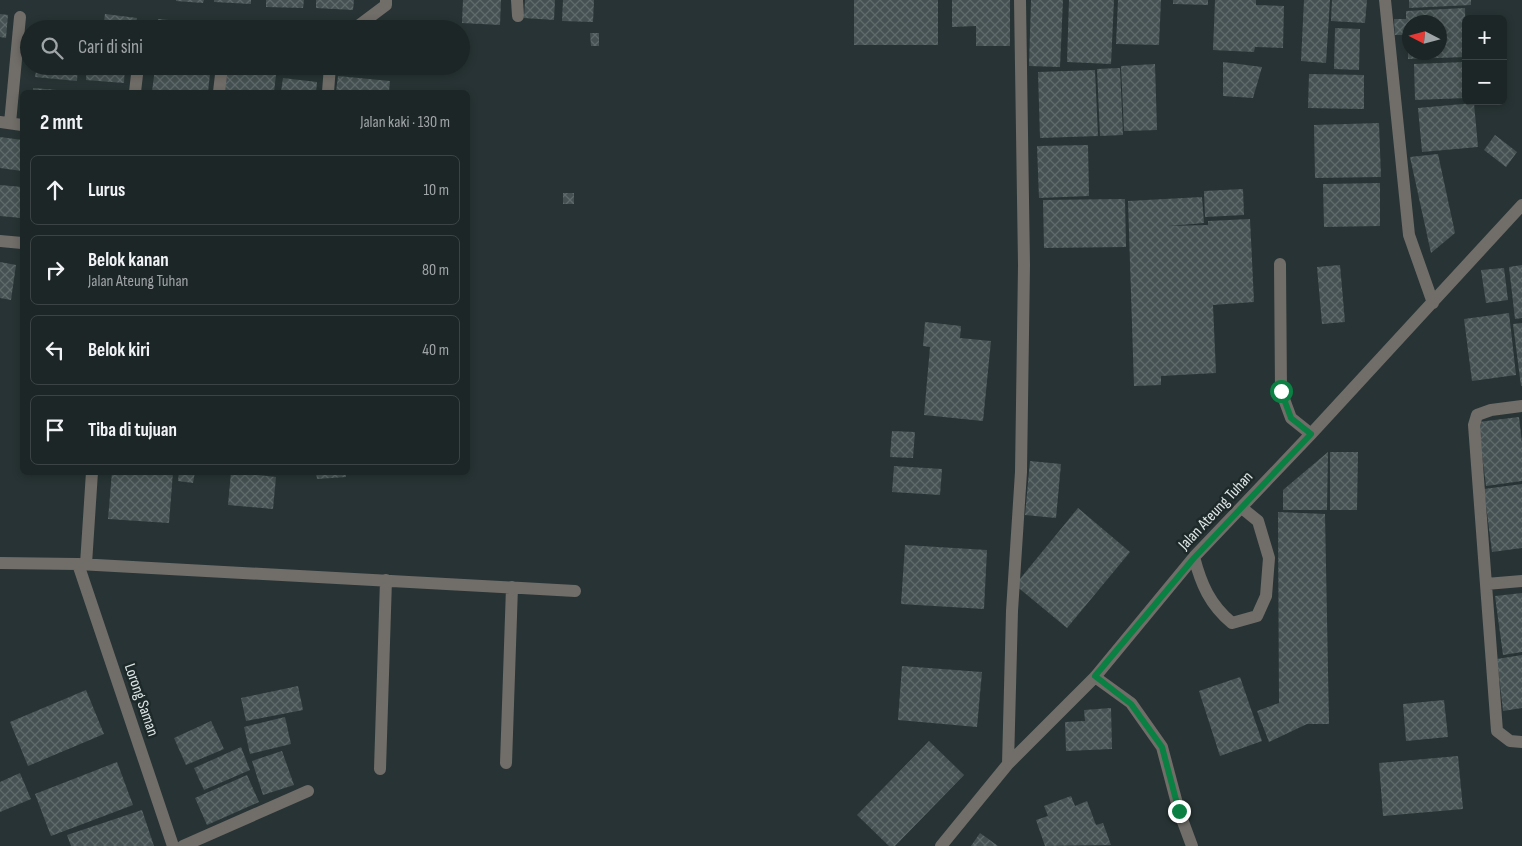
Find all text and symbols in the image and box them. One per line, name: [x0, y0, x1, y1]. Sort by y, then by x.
north arrow: [1402, 15, 1447, 60]
map controls: [1462, 15, 1507, 105]
button: +: [1462, 15, 1507, 60]
search box: [20, 20, 470, 75]
icon: search: [38, 34, 66, 62]
text: Cari di sini: [78, 36, 143, 59]
button: −: [1462, 60, 1507, 105]
text: 2 mnt: [40, 110, 83, 135]
text: Jalan kaki · 130 m: [360, 113, 450, 132]
icon: ahead: [41, 176, 69, 204]
text: Lurus: [88, 179, 125, 202]
text: 10 m: [423, 181, 449, 200]
text: Belok kanan: [88, 249, 169, 272]
icon: right: [41, 256, 69, 284]
text: 80 m: [422, 261, 449, 280]
text: Jalan Ateung Tuhan: [88, 272, 188, 291]
icon: left: [41, 336, 69, 364]
text: Belok kiri: [88, 339, 150, 362]
text: 40 m: [422, 341, 449, 360]
route start: [1270, 380, 1293, 403]
icon: arrive: [41, 416, 69, 444]
text: Tiba di tujuan: [88, 419, 177, 442]
street label: Jalan Ateung Tuhan: [1174, 468, 1257, 555]
street label: Lorong Saman: [120, 661, 162, 739]
route end: [1168, 800, 1191, 823]

